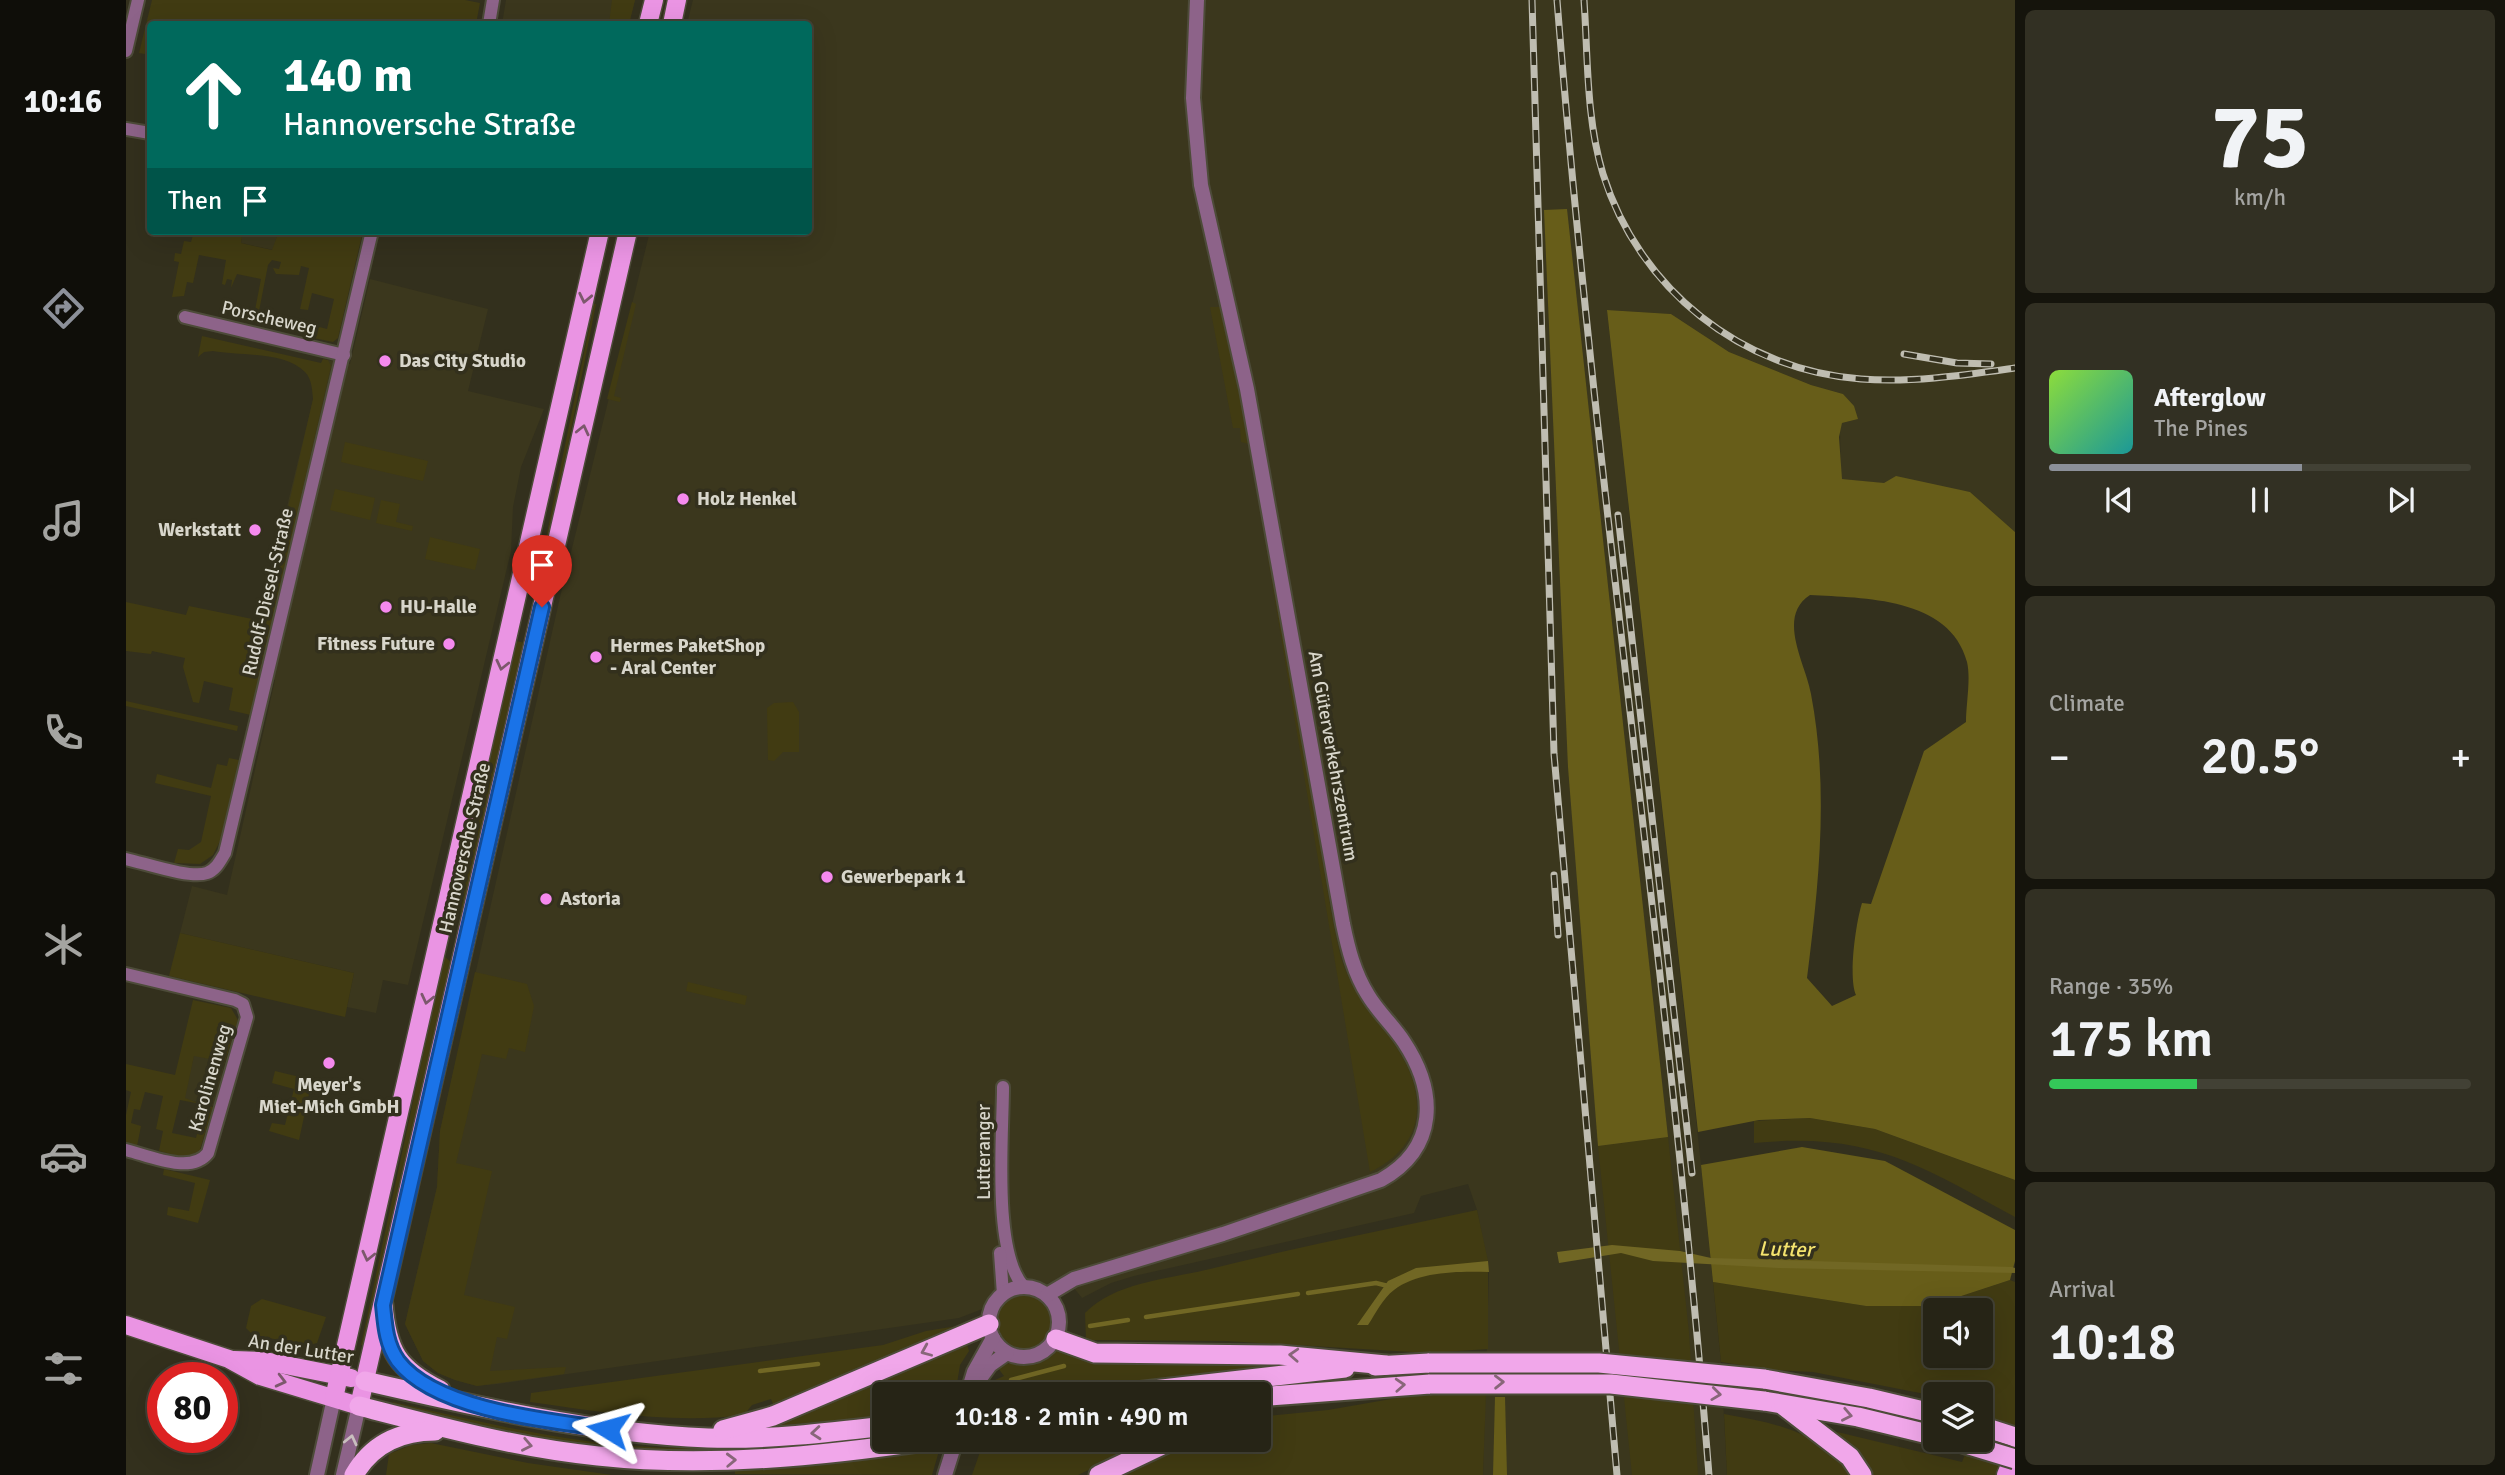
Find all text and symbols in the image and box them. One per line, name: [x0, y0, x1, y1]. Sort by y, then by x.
text: 140 m: [283, 45, 413, 105]
icon: ahead: [168, 49, 259, 140]
text: 75: [2211, 81, 2309, 194]
text: 10:16: [24, 82, 102, 121]
text: Hannoversche Straße: [283, 105, 576, 144]
icon: arrive: [236, 182, 274, 220]
text: km/h: [2234, 183, 2286, 212]
text: Then: [168, 185, 222, 217]
icon: directions: [39, 284, 88, 333]
one-way arrow: [579, 292, 594, 304]
street label: Porscheweg: [219, 295, 319, 341]
place label: Das City Studio: [399, 349, 526, 373]
marker: Das City Studio: [377, 353, 393, 369]
text: Afterglow: [2154, 382, 2266, 414]
text: The Pines: [2154, 414, 2248, 443]
one-way arrow: [575, 424, 590, 436]
icon: previous: [2100, 481, 2138, 519]
icon: pause: [2241, 481, 2279, 519]
icon: next: [2382, 481, 2420, 519]
place label: Holz Henkel: [697, 487, 797, 511]
marker: Holz Henkel: [675, 491, 691, 507]
icon: music: [39, 496, 88, 545]
street label: Rudolf-Diesel-Straße: [237, 506, 299, 678]
place label: Werkstatt: [158, 518, 241, 542]
marker: Werkstatt: [247, 522, 263, 538]
pin: [512, 535, 572, 607]
icon: arrive: [523, 546, 561, 584]
place label: HU-Halle: [400, 595, 477, 619]
marker: HU-Halle: [378, 599, 394, 615]
place label: Fitness Future: [317, 632, 435, 656]
place label: Hermes PaketShop - Aral Center: [610, 634, 765, 680]
marker: Fitness Future: [441, 636, 457, 652]
marker: Hermes PaketShop - Aral Center: [588, 649, 604, 665]
street label: Am Güterverkehrszentrum: [1303, 649, 1363, 863]
one-way arrow: [496, 659, 511, 671]
text: Climate: [2049, 689, 2125, 718]
icon: phone: [39, 708, 88, 757]
text: 20.5°: [2201, 724, 2319, 788]
text: −: [2049, 734, 2070, 781]
text: +: [2450, 734, 2471, 781]
street label: Hannoversche Straße: [434, 760, 496, 936]
place label: Gewerbepark 1: [841, 865, 965, 889]
marker: Gewerbepark 1: [819, 869, 835, 885]
place label: Astoria: [560, 887, 621, 911]
marker: Astoria: [538, 891, 554, 907]
icon: climate: [39, 920, 88, 969]
text: Range · 35%: [2049, 972, 2173, 1001]
one-way arrow: [420, 993, 435, 1005]
text: 175 km: [2049, 1007, 2213, 1071]
street label: Karolinenweg: [183, 1021, 237, 1135]
marker: Meyer's Miet-Mich GmbH: [321, 1055, 337, 1071]
place label: Meyer's Miet-Mich GmbH: [258, 1073, 400, 1119]
street label: Lutteranger: [972, 1104, 996, 1200]
icon: car: [39, 1132, 88, 1181]
water label: Lutter: [1758, 1236, 1817, 1263]
one-way arrow: [362, 1250, 376, 1262]
text: Arrival: [2049, 1275, 2115, 1304]
map controls: [1923, 1298, 1993, 1452]
button: sound: [1923, 1298, 1993, 1368]
text: 10:18: [2049, 1310, 2176, 1374]
street label: An der Lutter: [247, 1329, 355, 1369]
one-way arrow: [921, 1343, 933, 1357]
icon: filters: [39, 1344, 88, 1393]
one-way arrow: [1288, 1348, 1299, 1363]
speed limit sign: 80: [147, 1362, 238, 1453]
one-way arrow: [275, 1373, 287, 1387]
one-way arrow: [1494, 1374, 1504, 1390]
one-way arrow: [1395, 1378, 1406, 1393]
button: layers: [1923, 1382, 1993, 1452]
one-way arrow: [1711, 1387, 1722, 1402]
position arrow: [571, 1392, 645, 1466]
text: 10:18 · 2 min · 490 m: [955, 1401, 1188, 1433]
one-way arrow: [1841, 1407, 1853, 1422]
one-way arrow: [810, 1425, 821, 1440]
one-way arrow: [343, 1435, 357, 1447]
one-way arrow: [521, 1437, 533, 1452]
one-way arrow: [725, 1452, 736, 1467]

